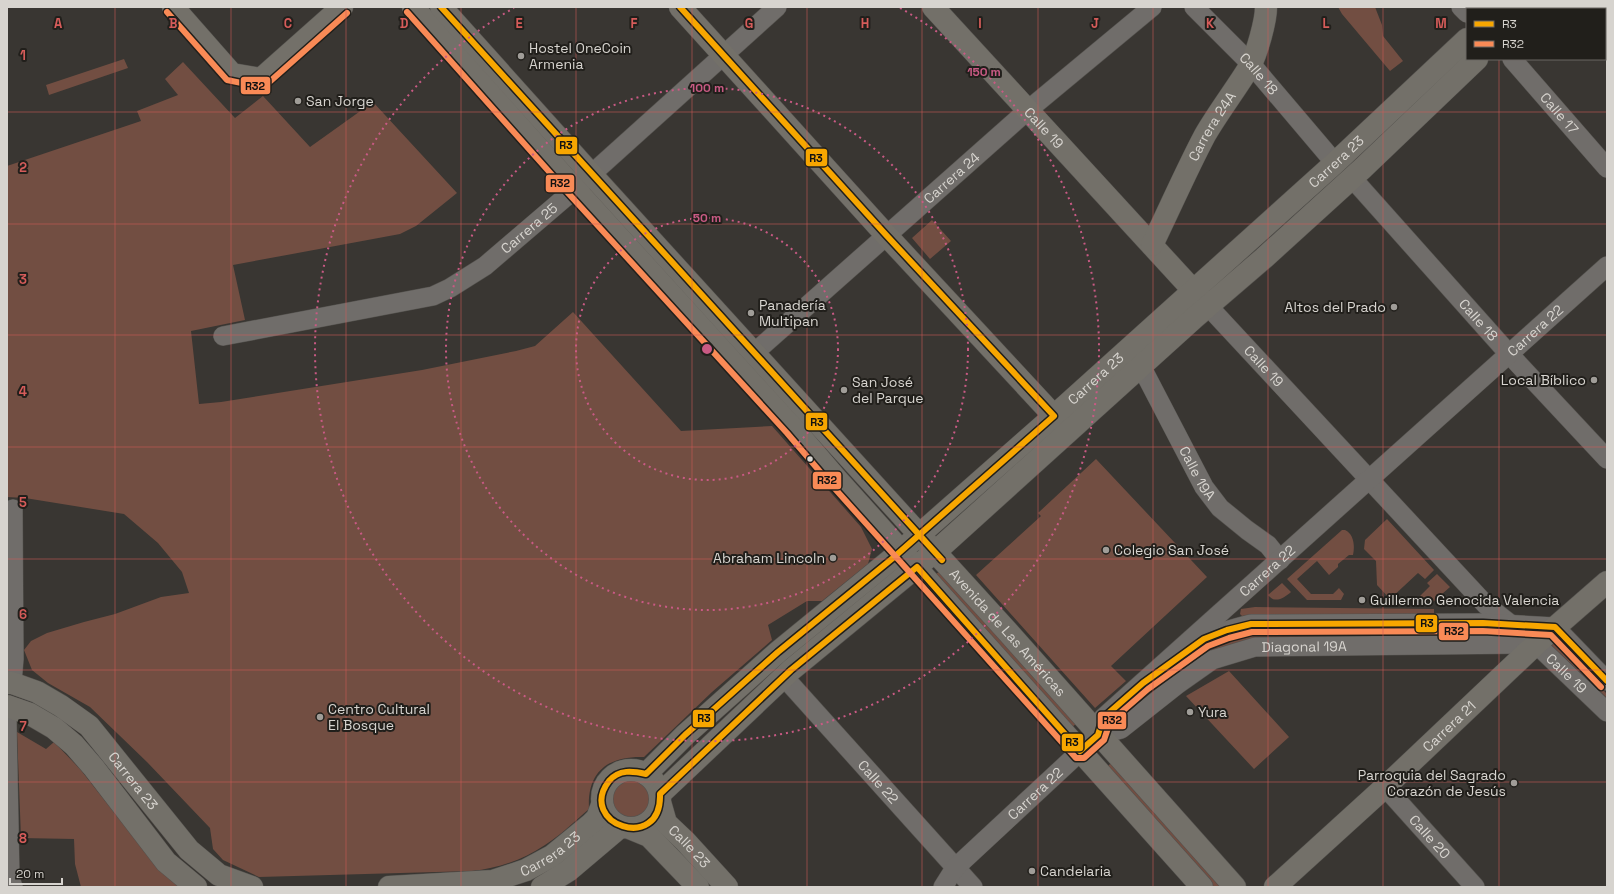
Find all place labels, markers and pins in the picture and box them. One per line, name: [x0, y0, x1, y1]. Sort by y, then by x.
place label: Hostel OneCoin Armenia: [529, 39, 631, 73]
marker: Hostel OneCoin Armenia: [516, 51, 526, 61]
place label: San Jorge: [306, 92, 374, 110]
marker: San Jorge: [293, 96, 303, 106]
place label: Panadería Multipan: [759, 296, 826, 330]
place label: Altos del Prado: [1285, 298, 1386, 316]
marker: Altos del Prado: [1389, 302, 1399, 312]
marker: Panadería Multipan: [746, 308, 756, 318]
centre of rings: [700, 342, 714, 356]
place label: Local Bíblico: [1501, 371, 1586, 389]
place label: San José del Parque: [852, 373, 924, 407]
marker: Local Bíblico: [1589, 375, 1599, 385]
marker: San José del Parque: [839, 385, 849, 395]
unlabelled marker: [805, 454, 815, 464]
place label: Colegio San José: [1114, 541, 1229, 559]
marker: Colegio San José: [1101, 545, 1111, 555]
place label: Abraham Lincoln: [713, 549, 825, 567]
marker: Abraham Lincoln: [828, 553, 838, 563]
place label: Guillermo Genocida Valencia: [1370, 591, 1559, 609]
marker: Guillermo Genocida Valencia: [1357, 595, 1367, 605]
place label: Centro Cultural El Bosque: [328, 700, 430, 734]
place label: Yura: [1198, 703, 1227, 721]
marker: Yura: [1185, 707, 1195, 717]
marker: Centro Cultural El Bosque: [315, 712, 325, 722]
place label: Parroquia del Sagrado Corazón de Jesús: [1358, 766, 1506, 800]
marker: Parroquia del Sagrado Corazón de Jesús: [1509, 778, 1519, 788]
place label: Candelaria: [1040, 862, 1111, 880]
marker: Candelaria: [1027, 866, 1037, 876]

